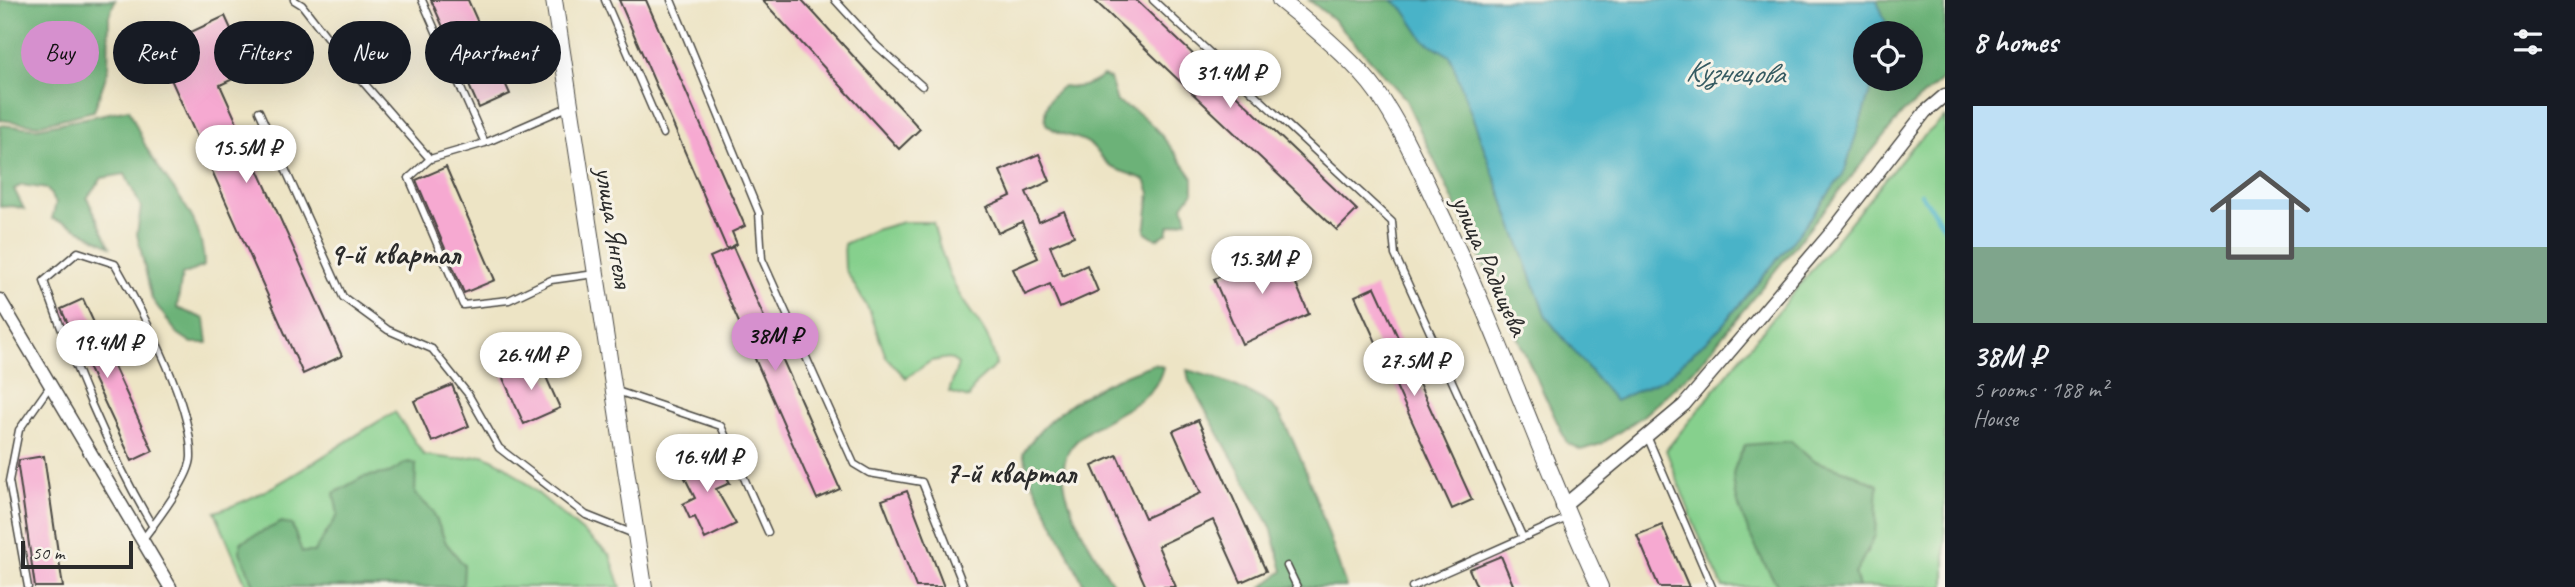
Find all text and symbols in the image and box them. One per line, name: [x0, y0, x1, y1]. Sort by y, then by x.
chip: Buy: [21, 21, 99, 84]
chip: Rent: [113, 21, 200, 84]
chip: Filters: [214, 21, 314, 84]
chip: New: [328, 21, 411, 84]
chip: Apartment: [425, 21, 561, 84]
map controls: [1853, 21, 1923, 91]
button: locate: [1853, 21, 1923, 91]
text: 8 homes: [1973, 23, 2058, 61]
icon: filters: [2509, 23, 2547, 61]
pin: 31.4M ₽: [1165, 50, 1295, 110]
water label: Кузнецова: [1685, 51, 1788, 93]
text: 31.4M ₽: [1195, 58, 1265, 87]
pin: 15.5M ₽: [181, 125, 311, 185]
text: 15.5M ₽: [211, 133, 281, 162]
icon: home: [2197, 152, 2323, 278]
street label: улица Янгеля: [587, 162, 642, 292]
street label: улица Радищева: [1443, 188, 1538, 342]
district label: 9-й квартал: [330, 235, 462, 273]
pin: 15.3M ₽: [1197, 236, 1327, 296]
text: 15.3M ₽: [1227, 244, 1297, 273]
pin: 38M ₽: [726, 314, 824, 373]
pin: 19.4M ₽: [42, 320, 172, 380]
text: 38M ₽: [748, 321, 802, 350]
text: 19.4M ₽: [72, 328, 142, 357]
pin: 26.4M ₽: [466, 332, 596, 392]
text: 38M ₽: [1973, 337, 2045, 375]
pin: 27.5M ₽: [1349, 338, 1479, 398]
text: 26.4M ₽: [496, 340, 566, 369]
text: 27.5M ₽: [1379, 346, 1449, 375]
text: 5 rooms · 188 m²: [1973, 375, 2108, 404]
text: House: [1973, 404, 2018, 433]
pin: 16.4M ₽: [642, 434, 772, 494]
text: 16.4M ₽: [672, 442, 742, 471]
district label: 7-й квартал: [946, 454, 1078, 492]
scale bar: [21, 538, 133, 570]
text: 50 m: [32, 541, 64, 565]

